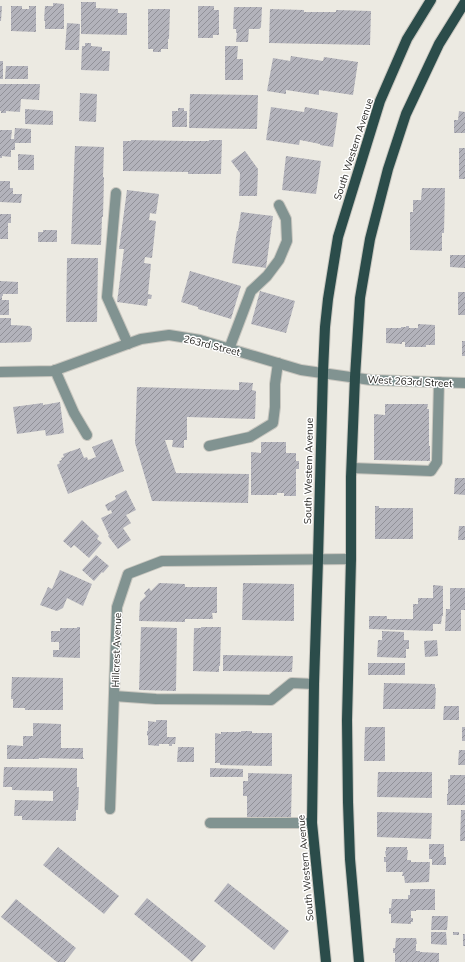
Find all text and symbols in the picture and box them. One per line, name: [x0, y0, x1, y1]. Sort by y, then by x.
street label: South Western Avenue: [331, 97, 376, 202]
street label: 263rd Street: [182, 332, 242, 359]
street label: West 263rd Street: [367, 373, 453, 390]
street label: South Western Avenue: [301, 418, 316, 524]
street label: Hillcrest Avenue: [109, 613, 124, 688]
street label: South Western Avenue: [294, 814, 317, 922]

